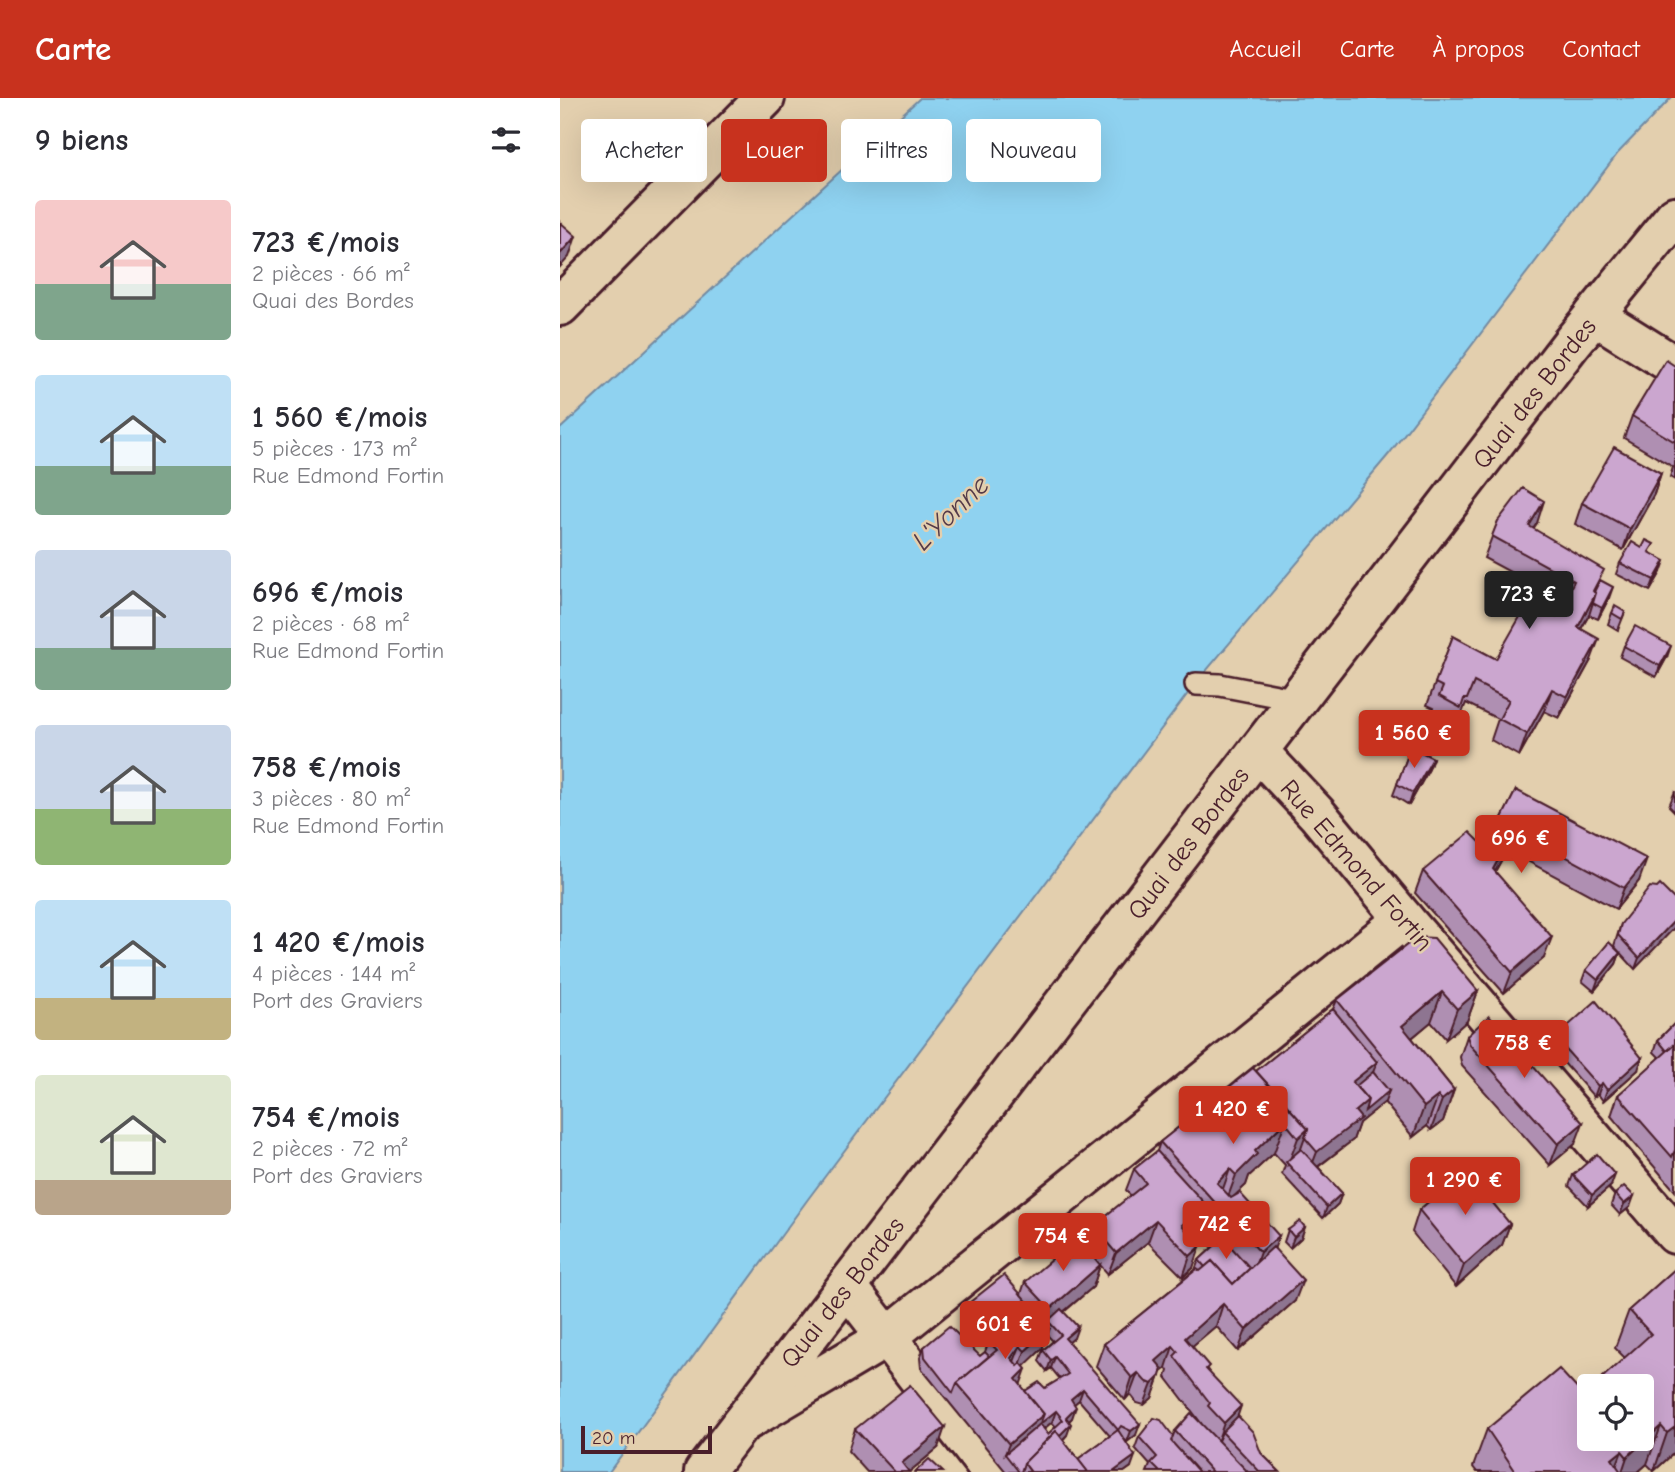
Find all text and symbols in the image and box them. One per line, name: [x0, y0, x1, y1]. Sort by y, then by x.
text: Carte: [35, 30, 111, 68]
text: Accueil: [1230, 35, 1302, 63]
text: Carte: [1340, 35, 1395, 63]
text: À propos: [1433, 35, 1524, 63]
text: Contact: [1562, 35, 1640, 63]
chip: Acheter: [581, 119, 707, 182]
chip: Louer: [721, 119, 827, 182]
chip: Filtres: [841, 119, 952, 182]
chip: Nouveau: [966, 119, 1101, 182]
icon: filters: [487, 121, 525, 159]
text: 9 biens: [35, 123, 128, 158]
text: 723 €/mois: [252, 225, 399, 260]
icon: home: [91, 228, 175, 312]
text: 2 pièces · 66 m²: [252, 260, 410, 287]
text: Quai des Bordes: [252, 287, 414, 314]
street label: Quai des Bordes: [1467, 312, 1603, 475]
text: 1 560 €/mois: [252, 400, 427, 435]
icon: home: [91, 403, 175, 487]
text: 5 pièces · 173 m²: [252, 435, 417, 462]
text: Rue Edmond Fortin: [252, 462, 444, 489]
water label: L'Yonne: [906, 469, 995, 557]
pin: 723 €: [1480, 572, 1578, 631]
text: 696 €/mois: [252, 575, 403, 610]
icon: home: [91, 578, 175, 662]
text: 723 €: [1500, 580, 1558, 607]
text: 2 pièces · 68 m²: [252, 610, 409, 637]
text: Rue Edmond Fortin: [252, 637, 444, 664]
pin: 1 560 €: [1349, 710, 1479, 770]
text: 1 560 €: [1375, 719, 1453, 746]
text: 758 €/mois: [252, 750, 401, 785]
icon: home: [91, 753, 175, 837]
street label: Quai des Bordes: [1122, 761, 1256, 926]
street label: Rue Edmond Fortin: [1274, 774, 1439, 958]
text: 3 pièces · 80 m²: [252, 785, 410, 812]
text: Rue Edmond Fortin: [252, 812, 444, 839]
pin: 696 €: [1472, 816, 1570, 875]
text: 696 €: [1491, 824, 1551, 851]
text: 1 420 €/mois: [252, 925, 425, 960]
icon: home: [91, 928, 175, 1012]
text: 4 pièces · 144 m²: [252, 960, 415, 987]
text: Port des Graviers: [252, 987, 423, 1014]
pin: 758 €: [1475, 1020, 1573, 1080]
text: 758 €: [1495, 1029, 1553, 1056]
pin: 1 420 €: [1168, 1086, 1298, 1146]
text: 1 420 €: [1195, 1095, 1271, 1122]
text: 754 €/mois: [252, 1100, 399, 1135]
icon: home: [91, 1103, 175, 1187]
text: 2 pièces · 72 m²: [252, 1135, 408, 1162]
pin: 1 290 €: [1400, 1158, 1530, 1217]
text: Port des Graviers: [252, 1162, 423, 1189]
text: 1 290 €: [1426, 1166, 1504, 1193]
pin: 742 €: [1177, 1202, 1275, 1261]
text: 742 €: [1199, 1210, 1253, 1237]
street label: Quai des Bordes: [775, 1211, 911, 1374]
pin: 754 €: [1014, 1214, 1112, 1273]
text: 754 €: [1034, 1222, 1092, 1249]
pin: 601 €: [956, 1302, 1054, 1361]
text: 601 €: [976, 1310, 1034, 1337]
map controls: [1577, 1374, 1654, 1451]
button: locate: [1577, 1374, 1654, 1451]
scale bar: [581, 1423, 712, 1455]
text: 20 m: [592, 1427, 636, 1449]

